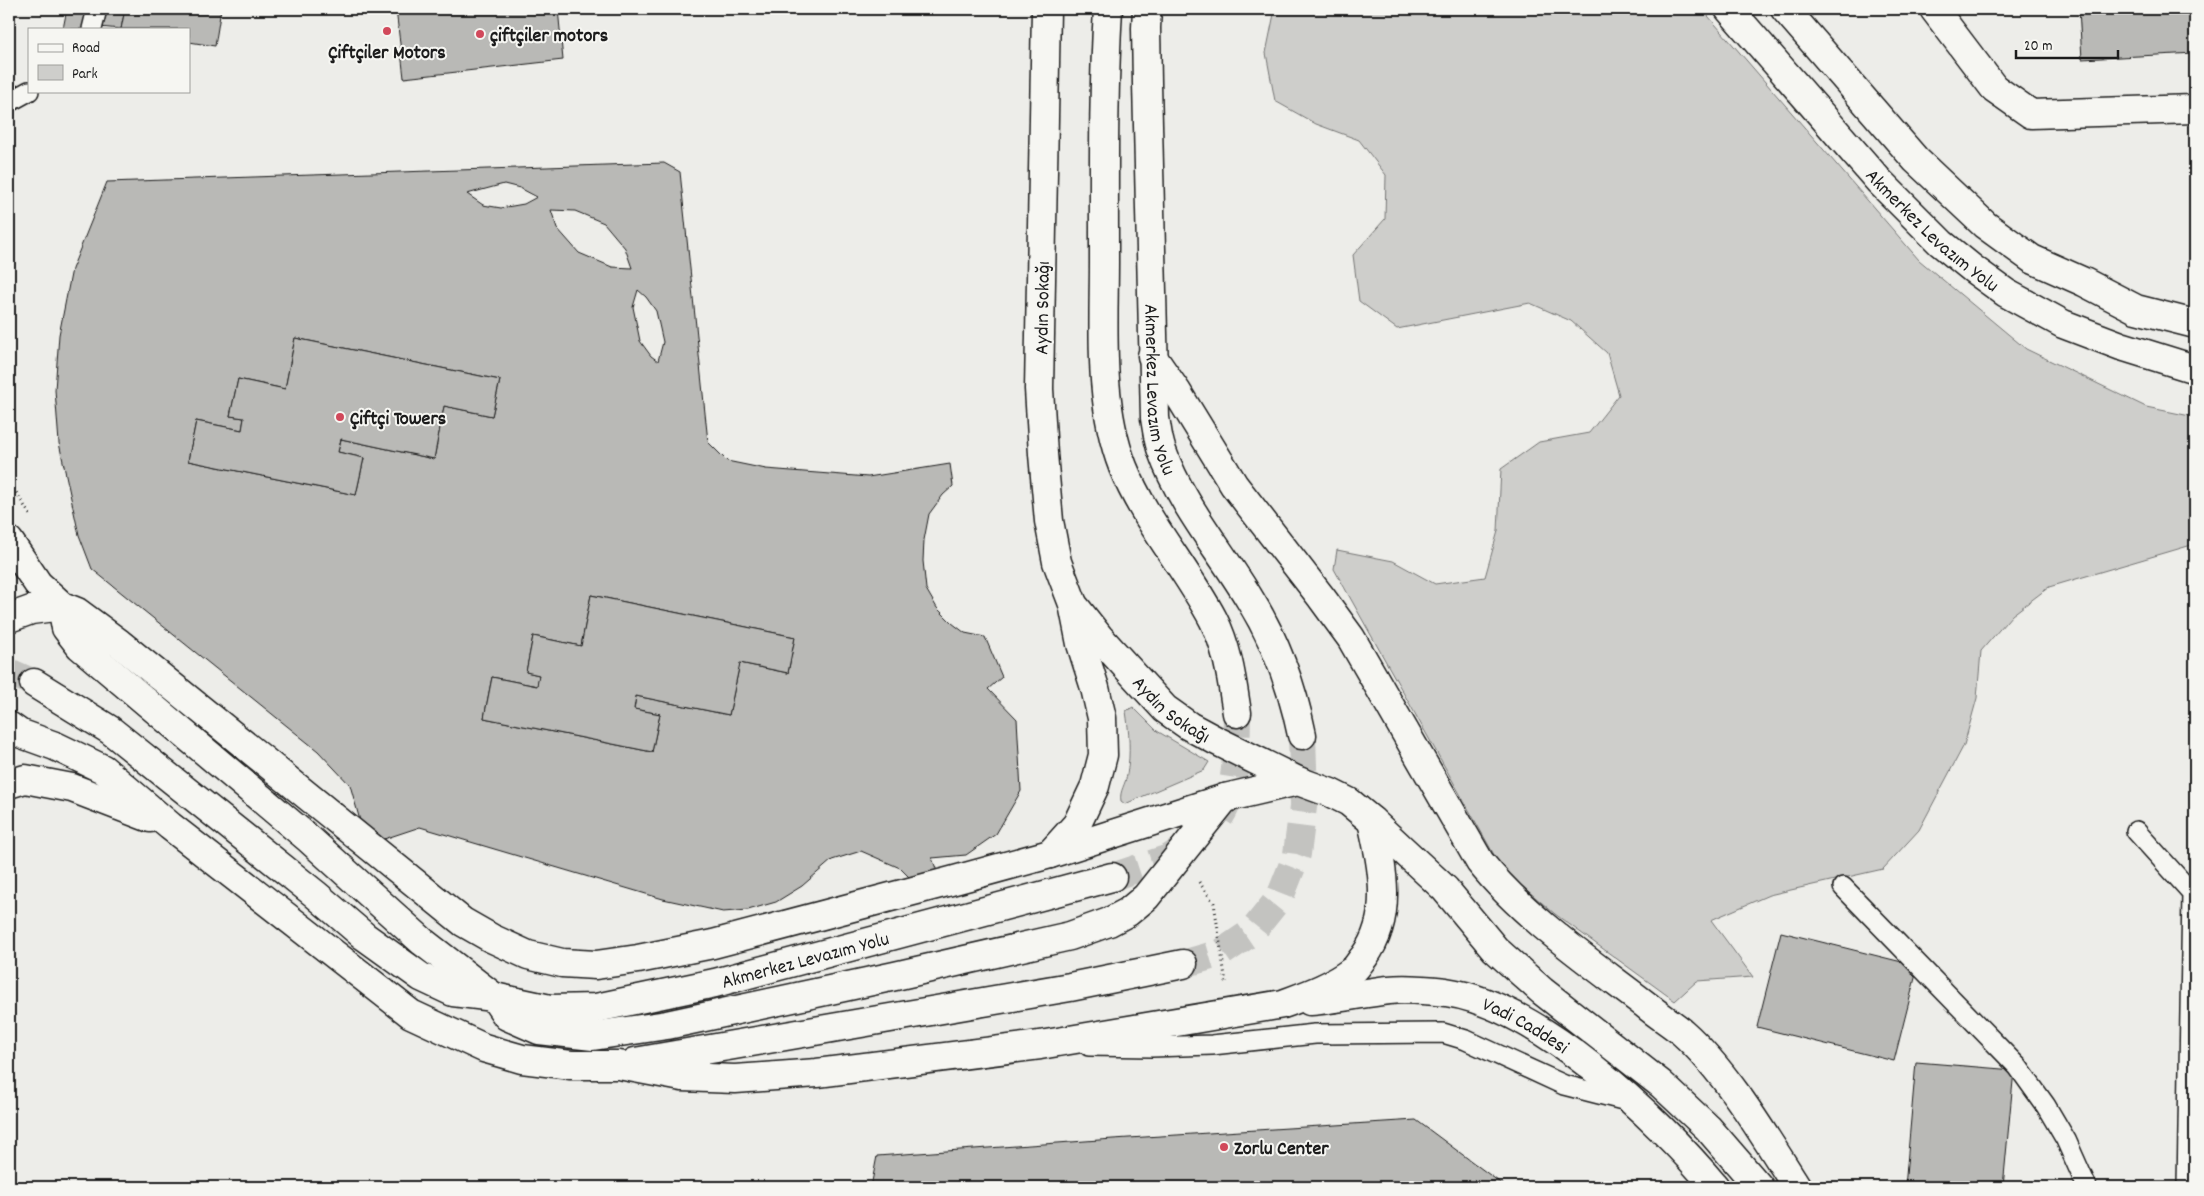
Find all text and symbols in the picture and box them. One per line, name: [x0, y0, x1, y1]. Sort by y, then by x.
place label: çiftçiler motors: [490, 23, 608, 51]
marker: Çiftçiler Motors: [381, 25, 393, 37]
legend: [28, 28, 190, 92]
marker: çiftçiler motors: [474, 28, 486, 40]
scale bar: [2016, 28, 2119, 60]
text: 20 m: [2024, 36, 2052, 58]
text: Road: [72, 38, 100, 60]
place label: Çiftçiler Motors: [328, 40, 446, 68]
text: Park: [72, 64, 98, 86]
street label: Akmerkez Levazım Yolu: [1857, 164, 2004, 300]
street label: Aydın Sokağı: [1029, 261, 1059, 355]
street label: Akmerkez Levazım Yolu: [1135, 303, 1181, 480]
place label: Çiftçi Towers: [350, 406, 446, 434]
marker: Çiftçi Towers: [334, 411, 346, 423]
street label: Aydın Sokağı: [1124, 671, 1214, 752]
street label: Akmerkez Levazım Yolu: [719, 926, 893, 998]
street label: Vadi Caddesi: [1477, 992, 1574, 1063]
place label: Zorlu Center: [1234, 1136, 1329, 1164]
marker: Zorlu Center: [1218, 1141, 1230, 1153]

